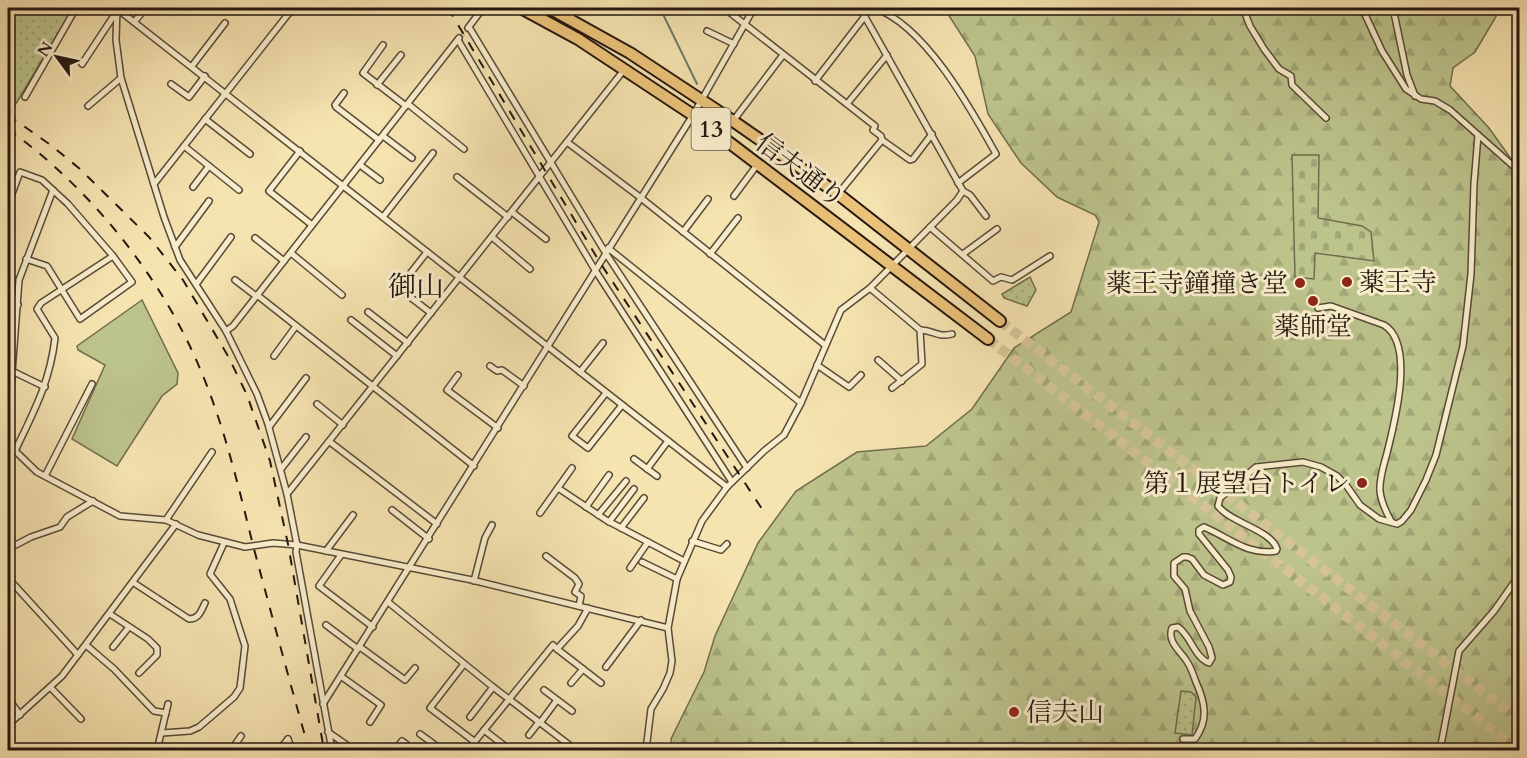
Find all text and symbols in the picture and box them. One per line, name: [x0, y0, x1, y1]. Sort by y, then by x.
north arrow: [27, 27, 87, 87]
text: N: [32, 37, 58, 61]
road number: 13: [692, 108, 730, 150]
street label: 信夫通り: [749, 125, 853, 216]
place label: 薬王寺: [1359, 265, 1437, 300]
place label: 薬王寺鐘撞き堂: [1106, 266, 1288, 301]
district label: 御山: [388, 268, 444, 306]
marker: 薬王寺: [1340, 275, 1354, 289]
marker: 薬王寺鐘撞き堂: [1293, 276, 1307, 290]
marker: 薬師堂: [1306, 294, 1320, 308]
place label: 薬師堂: [1274, 309, 1352, 344]
place label: 第１展望台トイレ: [1143, 466, 1350, 501]
marker: 第１展望台トイレ: [1355, 476, 1369, 490]
place label: 信夫山: [1026, 695, 1104, 730]
marker: 信夫山: [1007, 705, 1021, 719]

